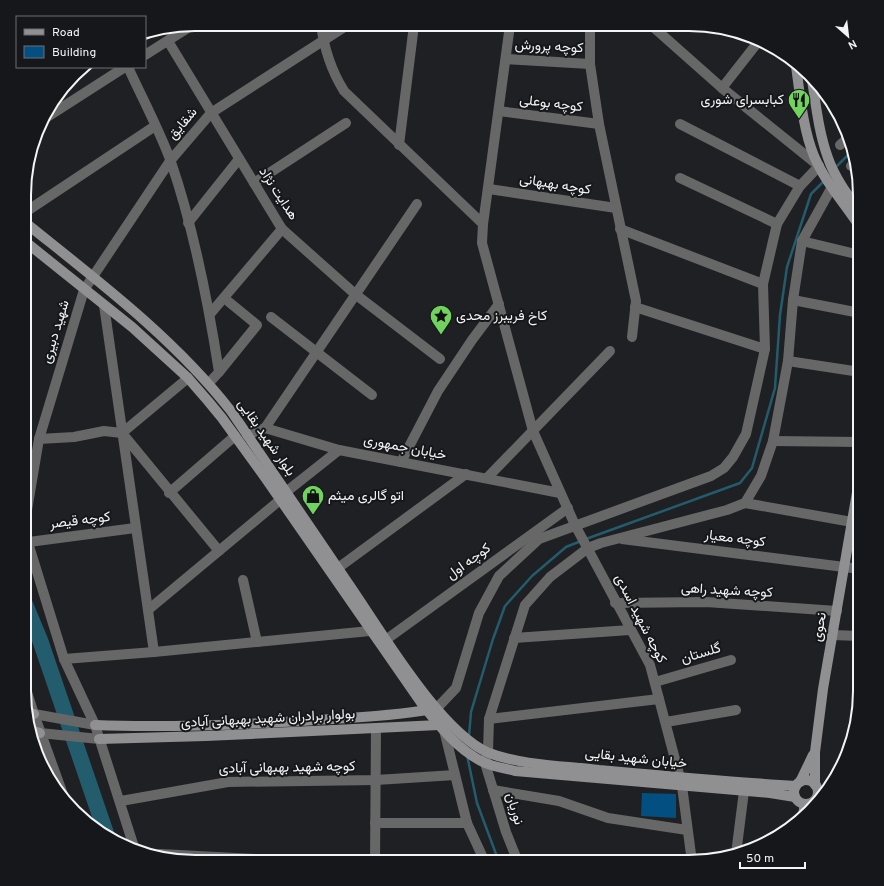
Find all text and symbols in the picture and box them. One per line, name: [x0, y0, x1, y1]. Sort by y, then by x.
legend: [16, 16, 146, 68]
north arrow: [828, 16, 868, 56]
text: Road: [52, 25, 80, 41]
text: N: [845, 36, 859, 52]
street label: کوچه پرورش: [514, 37, 584, 57]
text: Building: [52, 45, 96, 61]
restaurant icon: کبابسرای شوری: [786, 87, 812, 120]
street label: کوچه بوعلی: [518, 92, 584, 116]
place label: کبابسرای شوری: [701, 92, 784, 109]
street label: شقایق: [165, 104, 201, 144]
street label: هدایت نژاد: [255, 164, 302, 224]
street label: کوچه بهبهانی: [518, 171, 592, 199]
street label: شهید دبیری: [38, 298, 74, 366]
place icon: کاخ فریبرز محدی: [428, 303, 454, 336]
place label: کاخ فریبرز محدی: [456, 308, 547, 326]
street label: بلوار شهید بقایی: [233, 396, 299, 480]
street label: خیابان جمهوری: [362, 432, 448, 464]
shop icon: اتو گالری میثم: [300, 483, 326, 516]
place label: اتو گالری میثم: [328, 488, 404, 505]
street label: کوچه قیصر: [48, 509, 111, 533]
street label: کوچه معیار: [703, 527, 767, 551]
street label: کوچه اول: [443, 540, 495, 584]
street label: کوچه شهید اسدی: [610, 572, 670, 666]
street label: کوچه شهید راهی: [681, 580, 773, 602]
street label: نحوی: [809, 611, 831, 643]
street label: گلستان: [679, 640, 723, 668]
street label: بولوار برادران شهید بهبهانی آبادی: [180, 706, 356, 732]
street label: خیابان شهید بقایی: [584, 745, 688, 773]
street label: کوچه شهید بهبهانی آبادی: [218, 758, 356, 778]
street label: نوریان: [501, 791, 527, 827]
scale bar: [740, 844, 805, 870]
text: 50 m: [746, 851, 774, 867]

